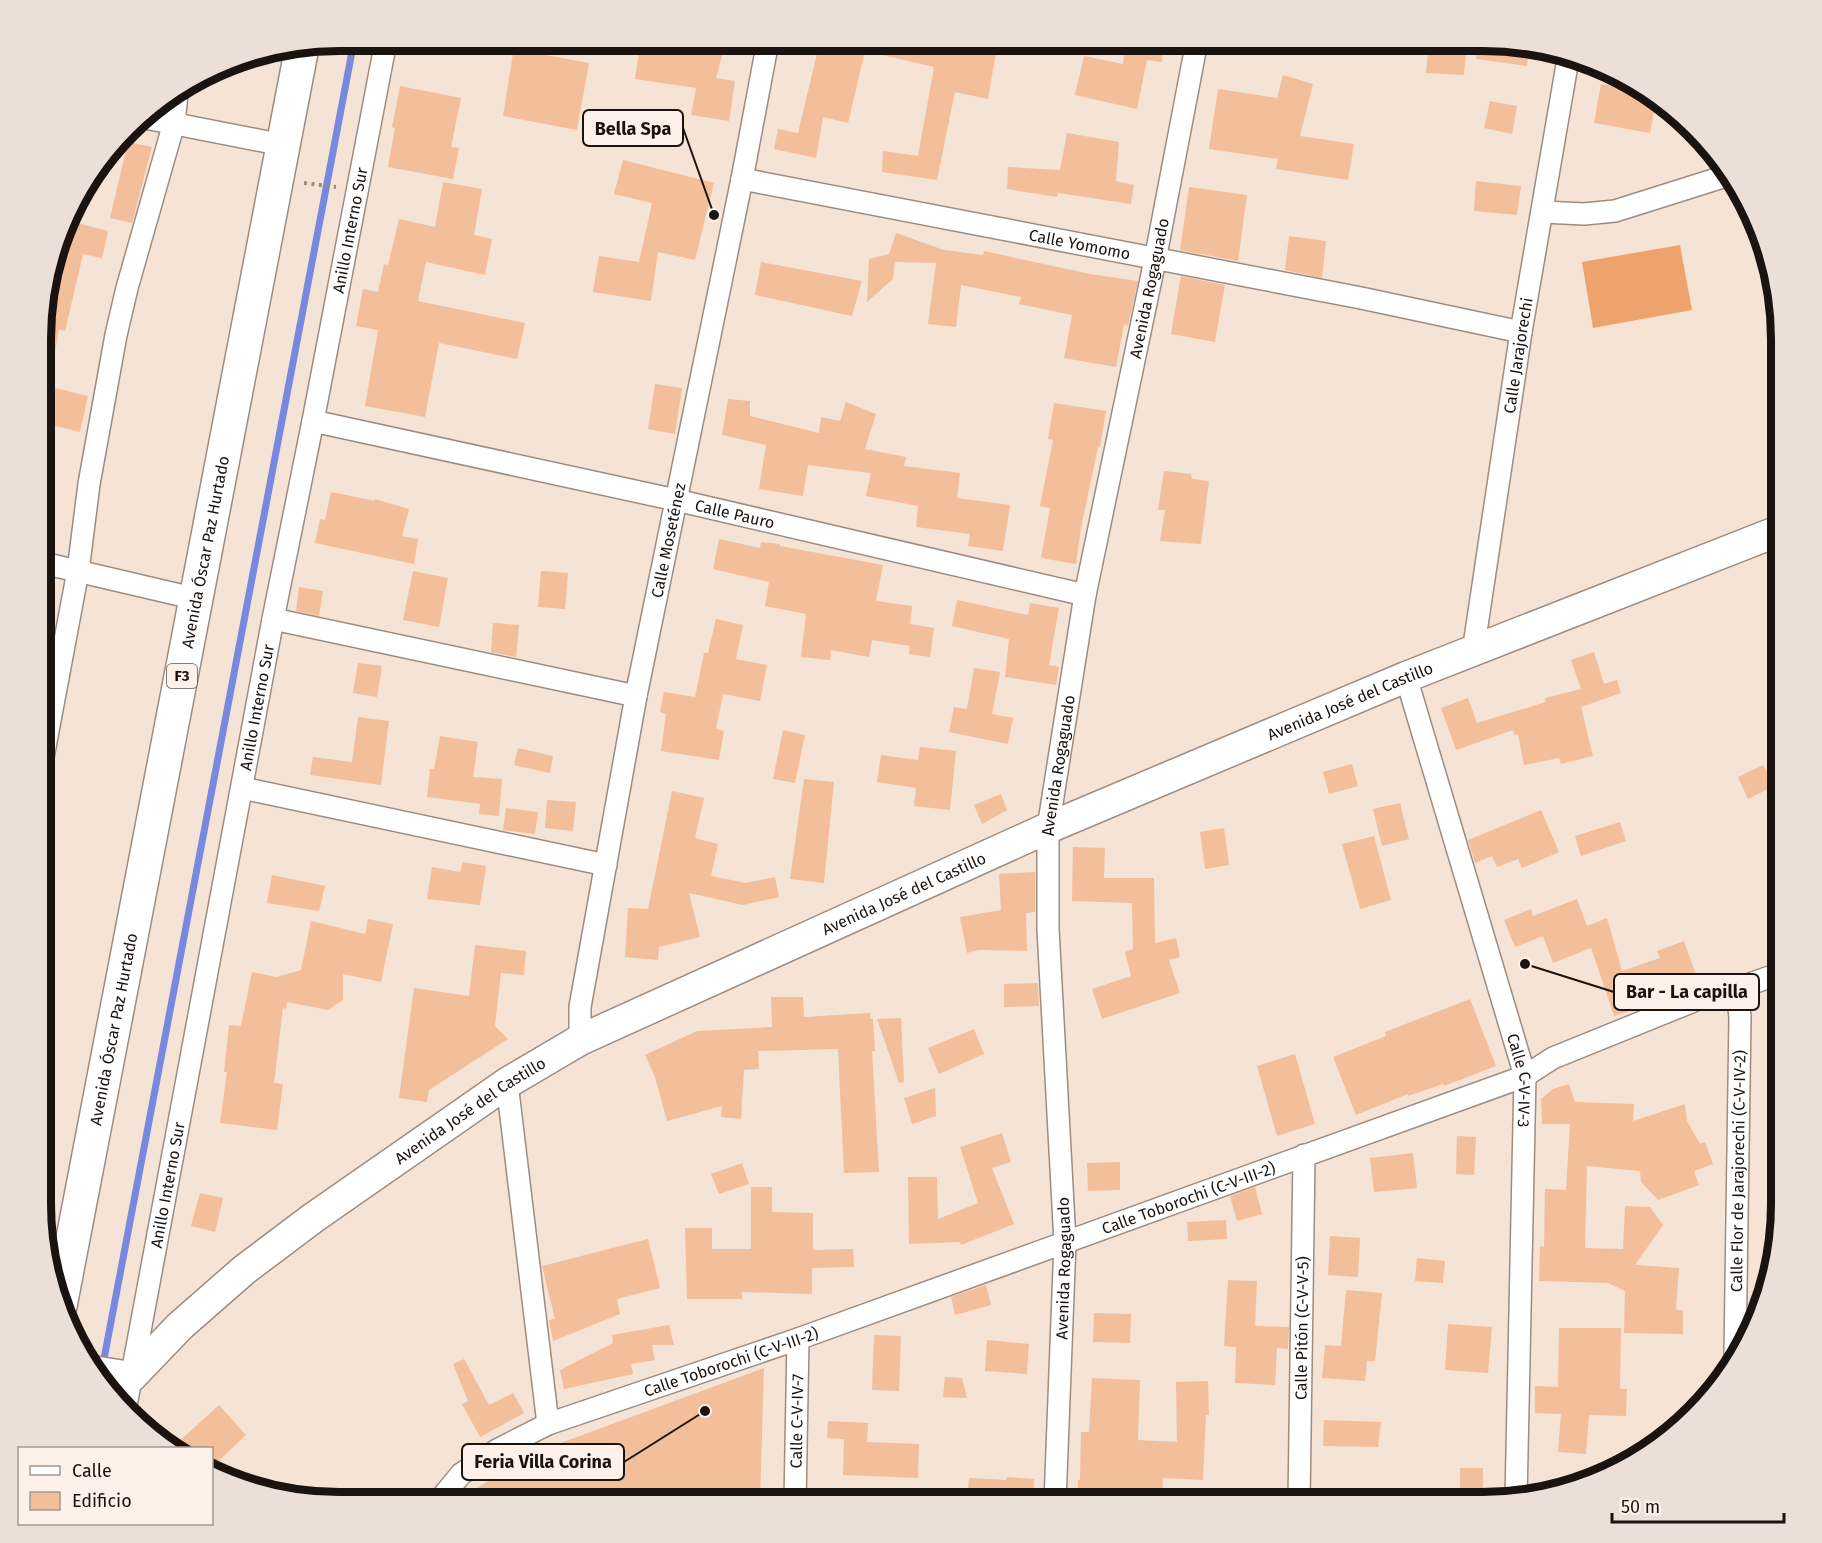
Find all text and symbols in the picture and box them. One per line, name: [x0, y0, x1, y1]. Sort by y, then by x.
callout: Bella Spa: [583, 110, 683, 146]
text: Bella Spa: [595, 118, 671, 140]
street label: Anillo Interno Sur: [329, 165, 372, 295]
street label: Avenida Rogaguado: [1126, 217, 1173, 360]
street label: Calle Yomomo: [1027, 225, 1132, 263]
street label: Calle Jarajorechi: [1500, 296, 1537, 415]
street label: Avenida Óscar Paz Hurtado: [178, 454, 233, 650]
street label: Calle Moseténez: [647, 481, 689, 600]
street label: Calle Pauro: [693, 496, 777, 533]
street label: Anillo Interno Sur: [236, 642, 278, 772]
street label: Avenida José del Castillo: [1264, 658, 1436, 744]
road number: F3: [167, 664, 197, 688]
street label: Avenida Rogaguado: [1039, 694, 1079, 836]
street label: Avenida José del Castillo: [819, 848, 989, 939]
street label: Avenida Óscar Paz Hurtado: [86, 931, 142, 1127]
callout: Bar - La capilla: [1614, 974, 1759, 1010]
text: Bar - La capilla: [1626, 981, 1748, 1003]
street label: Calle C-V-IV-3: [1503, 1031, 1535, 1128]
street label: Calle Flor de Jarajorechi (C-V-IV-2): [1727, 1050, 1749, 1292]
street label: Avenida José del Castillo: [391, 1053, 549, 1168]
street label: Anillo Interno Sur: [147, 1120, 189, 1250]
street label: Calle Toborochi (C-V-III-2): [1099, 1158, 1278, 1238]
street label: Avenida Rogaguado: [1052, 1196, 1075, 1340]
street label: Calle Pitón (C-V-V-5): [1291, 1256, 1313, 1400]
street label: Calle Toborochi (C-V-III-2): [641, 1323, 821, 1401]
street label: Calle C-V-IV-7: [787, 1374, 807, 1468]
callout: Feria Villa Corina: [462, 1444, 624, 1480]
legend: [18, 1447, 213, 1525]
text: Feria Villa Corina: [474, 1451, 612, 1473]
text: Calle: [72, 1460, 112, 1482]
scale bar: [1612, 1486, 1784, 1524]
text: Edificio: [72, 1490, 132, 1512]
text: 50 m: [1621, 1496, 1660, 1518]

